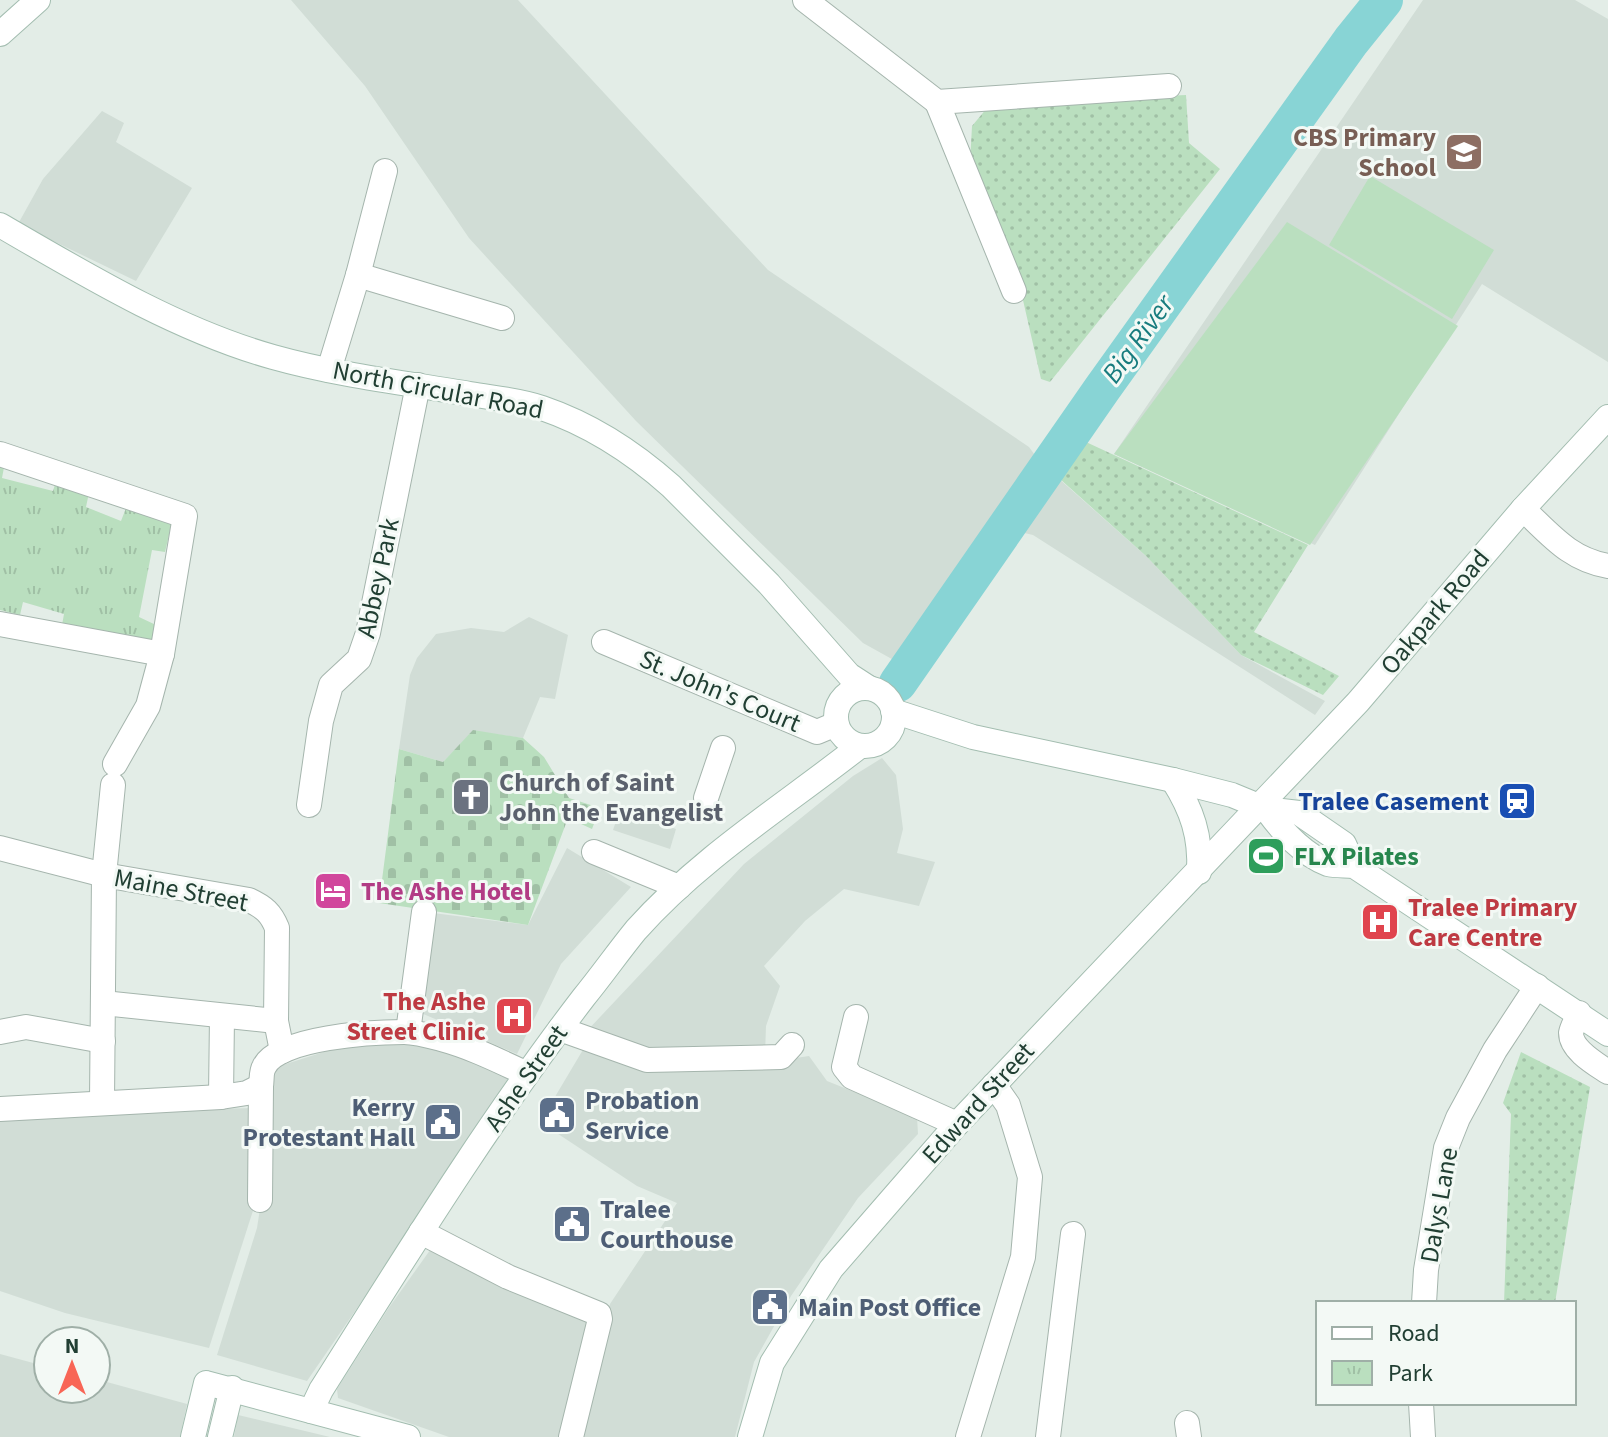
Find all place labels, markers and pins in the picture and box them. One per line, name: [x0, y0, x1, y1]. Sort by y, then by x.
place label: CBS Primary School: [1293, 119, 1437, 186]
school or university icon: CBS Primary School: [1443, 131, 1485, 173]
place label: Church of Saint John the Evangelist: [499, 764, 723, 831]
church icon: Church of Saint John the Evangelist: [450, 776, 492, 818]
station icon: Tralee Casement: [1496, 780, 1538, 822]
place label: Tralee Casement: [1298, 783, 1489, 820]
sports icon: FLX Pilates: [1245, 835, 1287, 877]
place label: FLX Pilates: [1294, 838, 1419, 875]
hotel icon: The Ashe Hotel: [312, 870, 354, 912]
place label: The Ashe Hotel: [361, 873, 531, 910]
place label: Tralee Primary Care Centre: [1408, 889, 1578, 956]
hospital icon: Tralee Primary Care Centre: [1359, 901, 1401, 943]
place label: The Ashe Street Clinic: [346, 983, 486, 1050]
hospital icon: The Ashe Street Clinic: [493, 995, 535, 1037]
place label: Probation Service: [585, 1082, 699, 1149]
place label: Kerry Protestant Hall: [242, 1089, 416, 1156]
public building icon: Probation Service: [536, 1094, 578, 1136]
public building icon: Kerry Protestant Hall: [422, 1101, 464, 1143]
place label: Tralee Courthouse: [600, 1191, 734, 1258]
public building icon: Tralee Courthouse: [551, 1203, 593, 1245]
public building icon: Main Post Office: [749, 1286, 791, 1328]
place label: Main Post Office: [798, 1289, 981, 1326]

